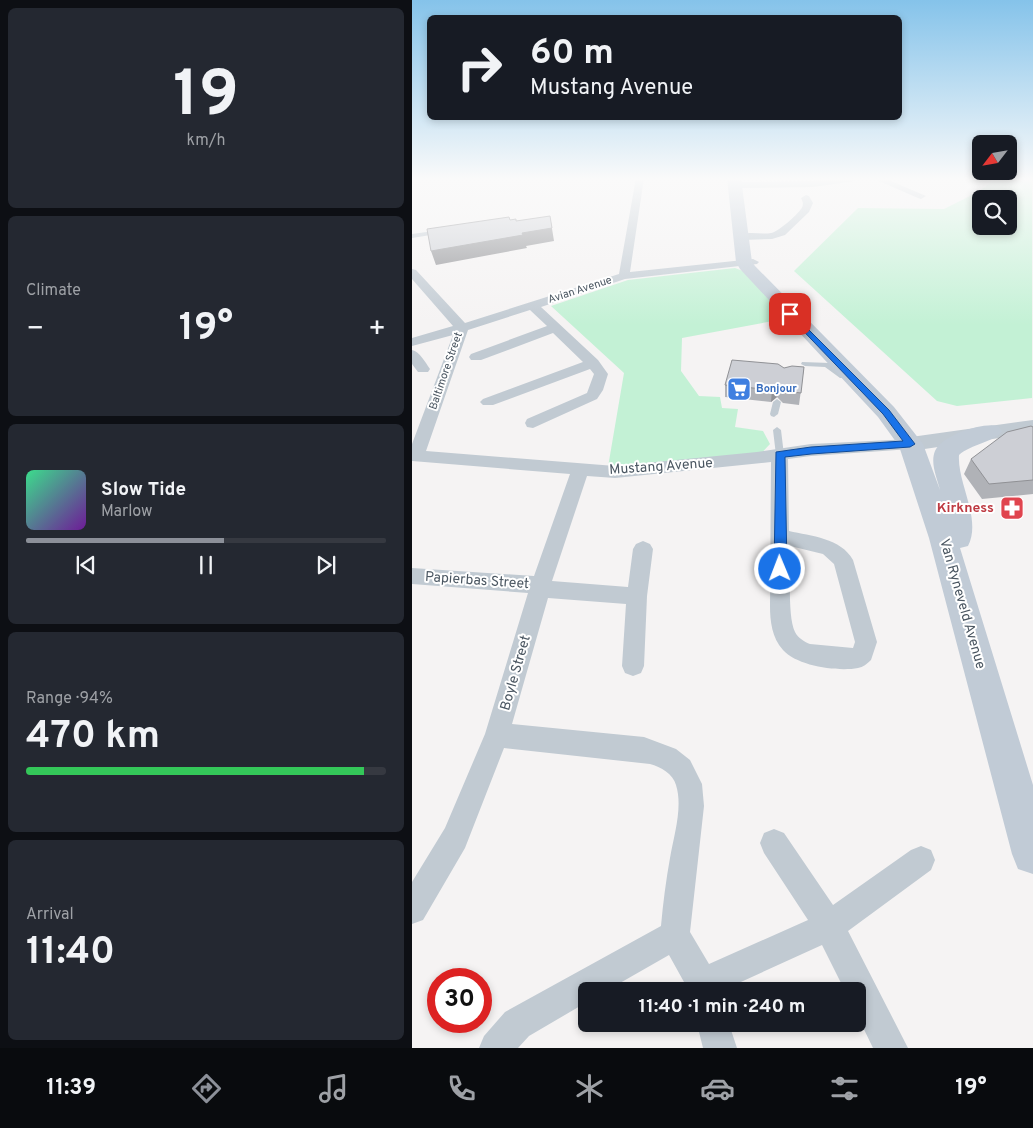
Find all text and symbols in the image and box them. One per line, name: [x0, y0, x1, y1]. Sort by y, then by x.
text: 60 m: [530, 32, 614, 76]
icon: right: [447, 35, 512, 100]
text: 19: [173, 57, 239, 139]
text: Mustang Avenue: [530, 75, 693, 102]
text: km/h: [187, 131, 225, 151]
north arrow: [972, 135, 1017, 180]
map controls: [972, 135, 1017, 235]
button: search: [972, 190, 1017, 235]
street label: Avian Avenue: [546, 273, 614, 307]
text: Climate: [26, 281, 81, 301]
pin: [769, 293, 811, 335]
icon: arrive: [776, 300, 804, 328]
text: 19°: [179, 305, 233, 354]
text: −: [26, 312, 44, 348]
text: +: [368, 312, 386, 348]
street label: Baltimore Street: [426, 330, 466, 412]
supermarket icon: Bonjour: [726, 376, 752, 402]
place label: Bonjour: [756, 382, 797, 396]
street label: Mustang Avenue: [609, 455, 713, 479]
text: Slow Tide: [101, 478, 186, 502]
pharmacy icon: Kirkness: [999, 495, 1025, 521]
place label: Kirkness: [937, 500, 994, 517]
text: Marlow: [101, 502, 153, 522]
street label: Van Ryneveld Avenue: [935, 537, 989, 671]
position arrow: [753, 542, 805, 594]
icon: previous: [72, 551, 100, 579]
icon: pause: [192, 551, 220, 579]
icon: next: [312, 551, 340, 579]
street label: Papierbas Street: [424, 569, 530, 593]
street label: Boyle Street: [497, 633, 535, 713]
text: Range · 94%: [26, 689, 113, 709]
text: 470 km: [26, 713, 160, 762]
text: Arrival: [26, 905, 74, 925]
text: 11:40: [26, 929, 115, 978]
speed limit sign: 30: [427, 968, 492, 1033]
text: 11:40 · 1 min · 240 m: [639, 995, 805, 1019]
icon: directions: [189, 1071, 224, 1106]
icon: music: [316, 1071, 351, 1106]
icon: phone: [444, 1071, 479, 1106]
icon: climate: [572, 1071, 607, 1106]
icon: car: [700, 1071, 735, 1106]
icon: filters: [827, 1071, 862, 1106]
text: 11:39: [46, 1075, 96, 1102]
text: 19°: [955, 1075, 987, 1102]

